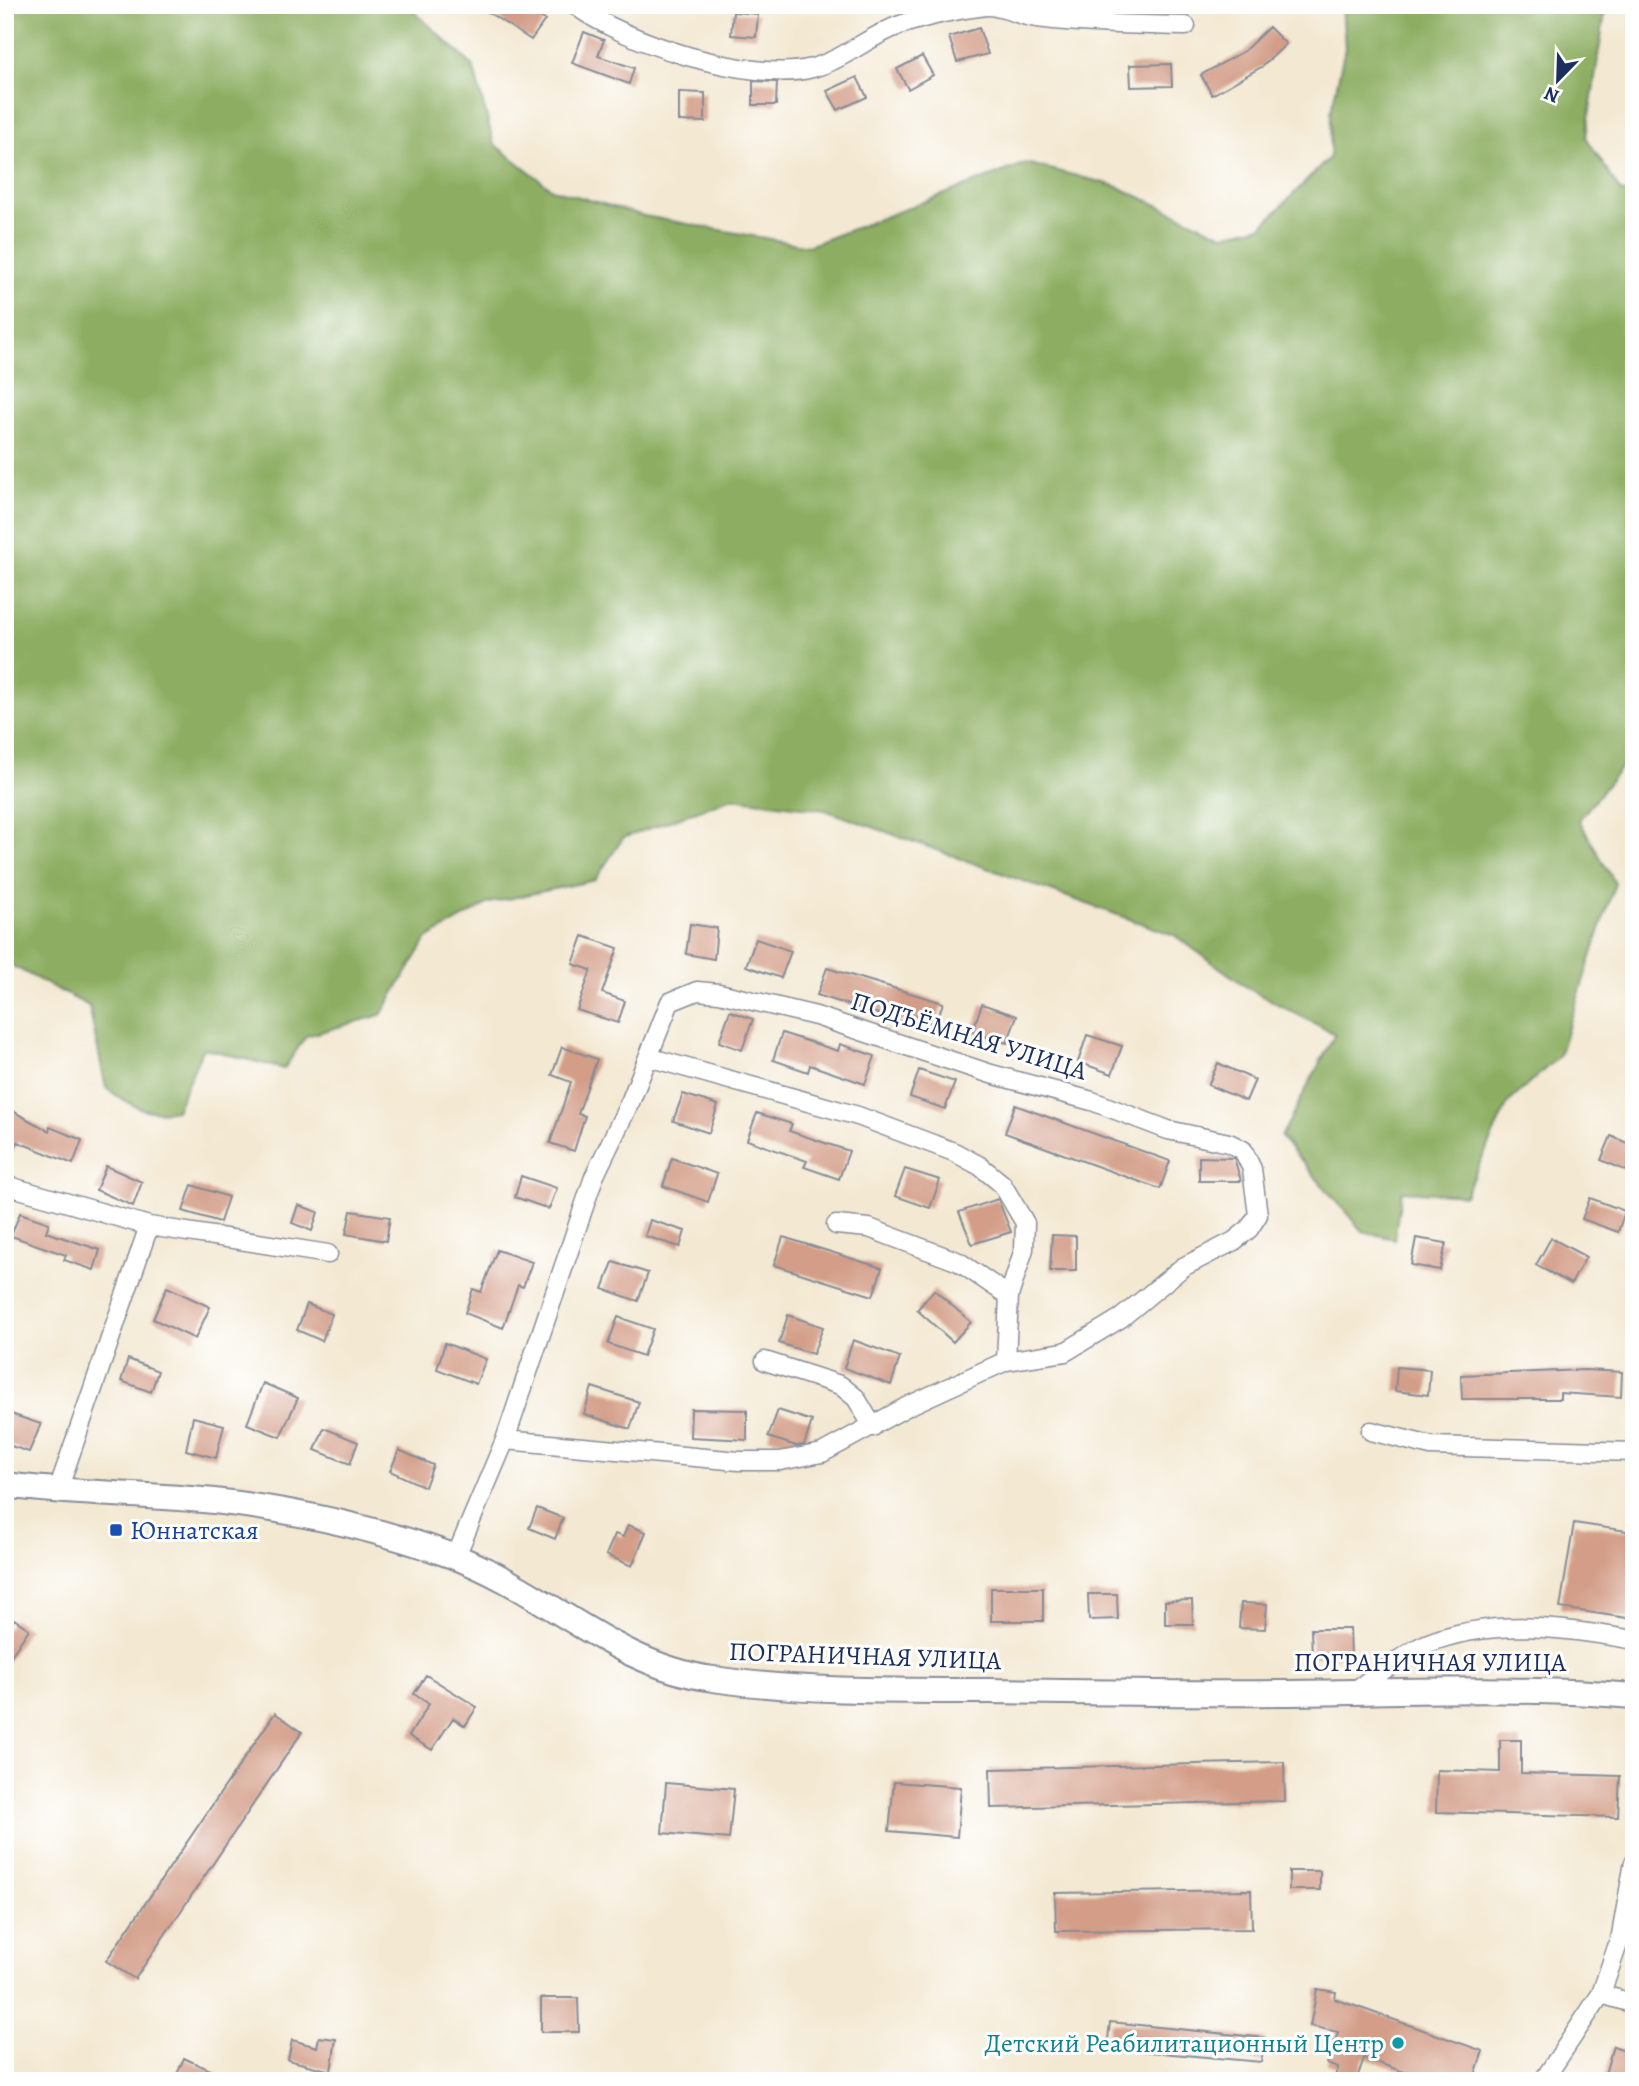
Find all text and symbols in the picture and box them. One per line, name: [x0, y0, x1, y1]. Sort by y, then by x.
north arrow: [1524, 46, 1594, 116]
text: N: [1540, 80, 1563, 109]
street label: ПОДЪЁМНАЯ УЛИЦА: [847, 983, 1092, 1089]
place label: Юннатская: [130, 1513, 259, 1548]
marker: Юннатская: [108, 1522, 124, 1538]
street label: ПОГРАНИЧНАЯ УЛИЦА: [728, 1634, 1003, 1678]
street label: ПОГРАНИЧНАЯ УЛИЦА: [1294, 1645, 1567, 1680]
place label: Детский Реабилитационный Центр: [985, 2026, 1384, 2061]
marker: Детский Реабилитационный Центр: [1390, 2035, 1406, 2051]

